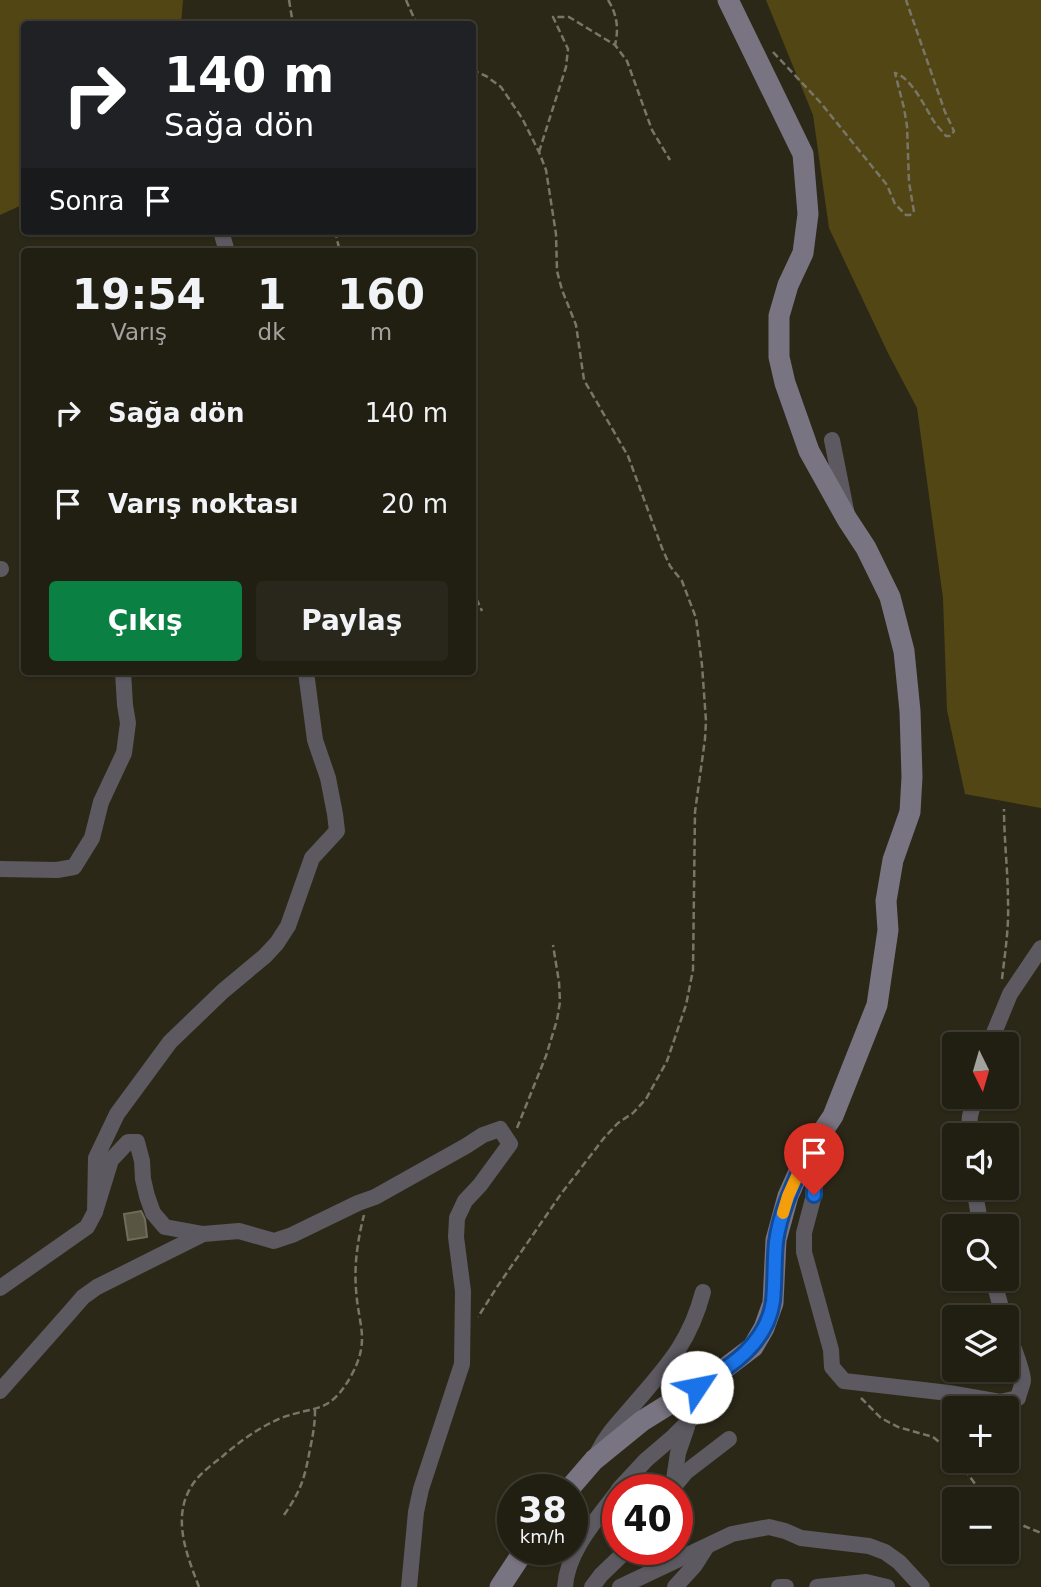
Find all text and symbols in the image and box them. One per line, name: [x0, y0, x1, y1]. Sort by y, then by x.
text: 140 m: [164, 47, 334, 104]
icon: right: [49, 49, 140, 140]
text: Sağa dön: [164, 106, 314, 144]
icon: arrive: [139, 182, 177, 220]
text: Sonra: [49, 186, 125, 216]
text: 19:54: [72, 270, 206, 319]
text: 1: [257, 270, 286, 319]
text: 160: [337, 270, 425, 319]
text: Varış: [111, 319, 167, 345]
text: dk: [258, 319, 285, 345]
text: m: [370, 319, 392, 345]
icon: right: [49, 394, 87, 432]
text: Sağa dön: [108, 398, 244, 428]
text: 140 m: [365, 398, 448, 428]
icon: arrive: [49, 485, 87, 523]
text: Varış noktası: [108, 489, 299, 519]
text: 20 m: [381, 489, 448, 519]
button: Çıkış: [49, 581, 242, 661]
button: Paylaş: [256, 581, 448, 661]
north arrow: [942, 1032, 1018, 1110]
map controls: [942, 1032, 1019, 1564]
pin: [784, 1123, 844, 1195]
button: sound: [942, 1123, 1019, 1200]
icon: arrive: [795, 1134, 833, 1172]
button: search: [942, 1214, 1019, 1291]
button: layers: [942, 1305, 1019, 1382]
position arrow: [660, 1350, 734, 1424]
button: +: [942, 1396, 1019, 1473]
speed limit sign: 40: [602, 1474, 693, 1565]
button: −: [942, 1487, 1019, 1564]
text: 38: [518, 1490, 567, 1530]
text: km/h: [520, 1526, 565, 1547]

